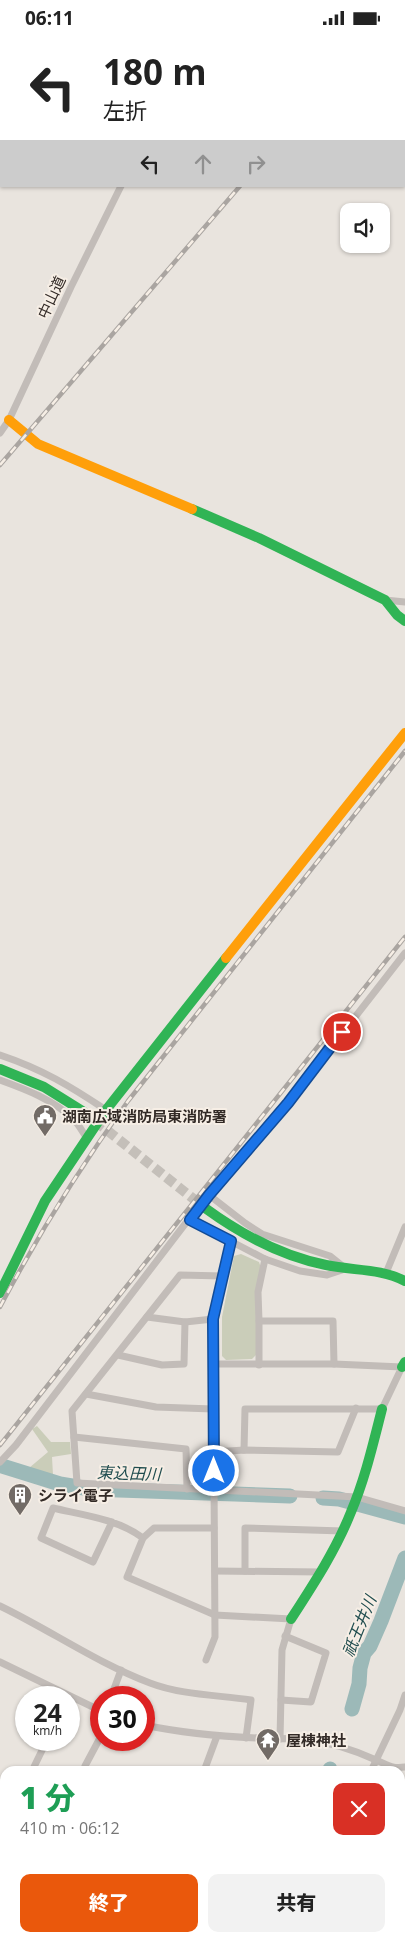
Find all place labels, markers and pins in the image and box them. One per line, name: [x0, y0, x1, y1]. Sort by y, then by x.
pin: [321, 1011, 363, 1053]
public building icon: 湖南広域消防局東消防署: [32, 1103, 58, 1137]
place label: 湖南広域消防局東消防署: [62, 1106, 227, 1126]
building icon: シライ電子: [7, 1482, 33, 1516]
place label: シライ電子: [38, 1485, 113, 1505]
temple icon: 屋棟神社: [255, 1727, 281, 1761]
place label: 屋棟神社: [286, 1730, 346, 1750]

